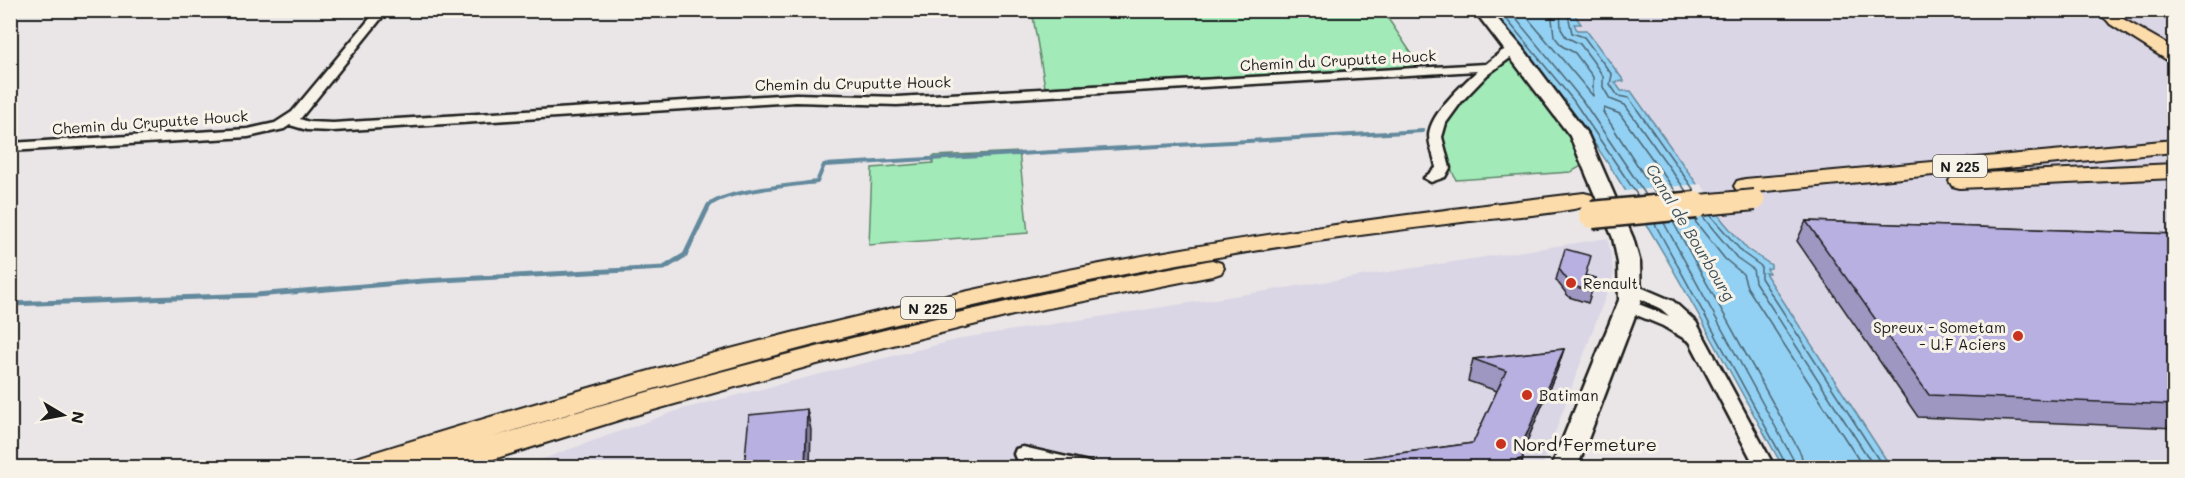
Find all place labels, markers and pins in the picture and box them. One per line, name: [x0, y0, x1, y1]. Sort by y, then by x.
place label: Renault: [1583, 273, 1638, 293]
marker: Renault: [1564, 276, 1578, 290]
place label: Spreux - Sometam - U.F Aciers: [1873, 317, 2006, 354]
marker: Spreux - Sometam - U.F Aciers: [2011, 329, 2025, 343]
place label: Batiman: [1539, 385, 1598, 405]
marker: Batiman: [1520, 388, 1534, 402]
place label: Nord Fermeture: [1513, 432, 1657, 456]
marker: Nord Fermeture: [1494, 437, 1508, 451]

